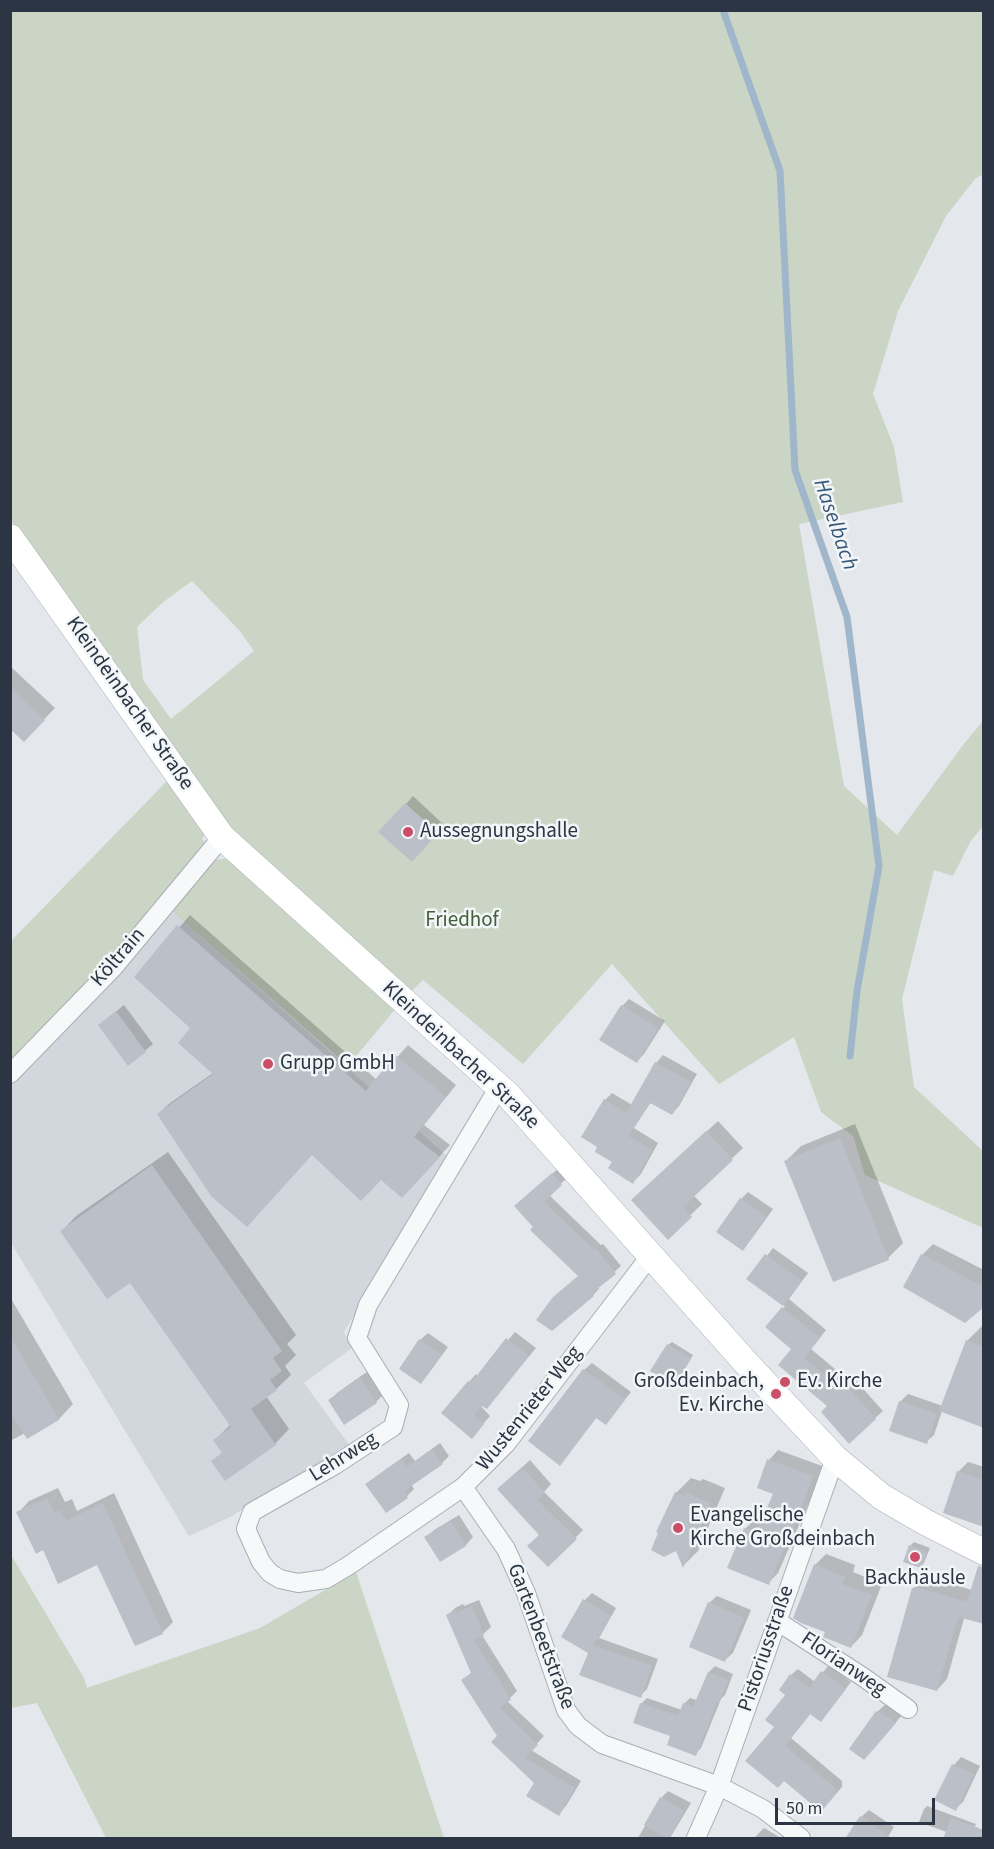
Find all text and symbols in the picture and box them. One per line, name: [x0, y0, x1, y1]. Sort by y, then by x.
water label: Haselbach: [806, 476, 862, 574]
street label: Kleindeinbacher Straße: [60, 612, 198, 796]
place label: Aussegnungshalle: [420, 819, 578, 845]
marker: Aussegnungshalle: [401, 825, 415, 839]
park label: Friedhof: [425, 908, 499, 934]
street label: Költrain: [87, 923, 151, 993]
street label: Kleindeinbacher Straße: [376, 977, 544, 1135]
place label: Grupp GmbH: [280, 1051, 395, 1077]
marker: Grupp GmbH: [261, 1057, 275, 1071]
street label: Wustenrieter Weg: [472, 1341, 588, 1477]
place label: Großdeinbach, Ev. Kirche: [634, 1369, 764, 1419]
place label: Ev. Kirche: [797, 1369, 882, 1395]
marker: Ev. Kirche: [778, 1375, 792, 1389]
marker: Großdeinbach, Ev. Kirche: [769, 1387, 783, 1401]
street label: Lehrweg: [305, 1427, 383, 1489]
place label: Evangelische Kirche Großdeinbach: [690, 1503, 875, 1553]
marker: Evangelische Kirche Großdeinbach: [671, 1521, 685, 1535]
marker: Backhäusle: [908, 1550, 922, 1564]
street label: Gartenbeetstraße: [501, 1561, 579, 1713]
place label: Backhäusle: [865, 1566, 965, 1592]
street label: Pistoriusstraße: [734, 1583, 800, 1715]
street label: Florianweg: [796, 1627, 890, 1703]
scale bar: [778, 1786, 938, 1824]
text: 50 m: [786, 1796, 822, 1821]

